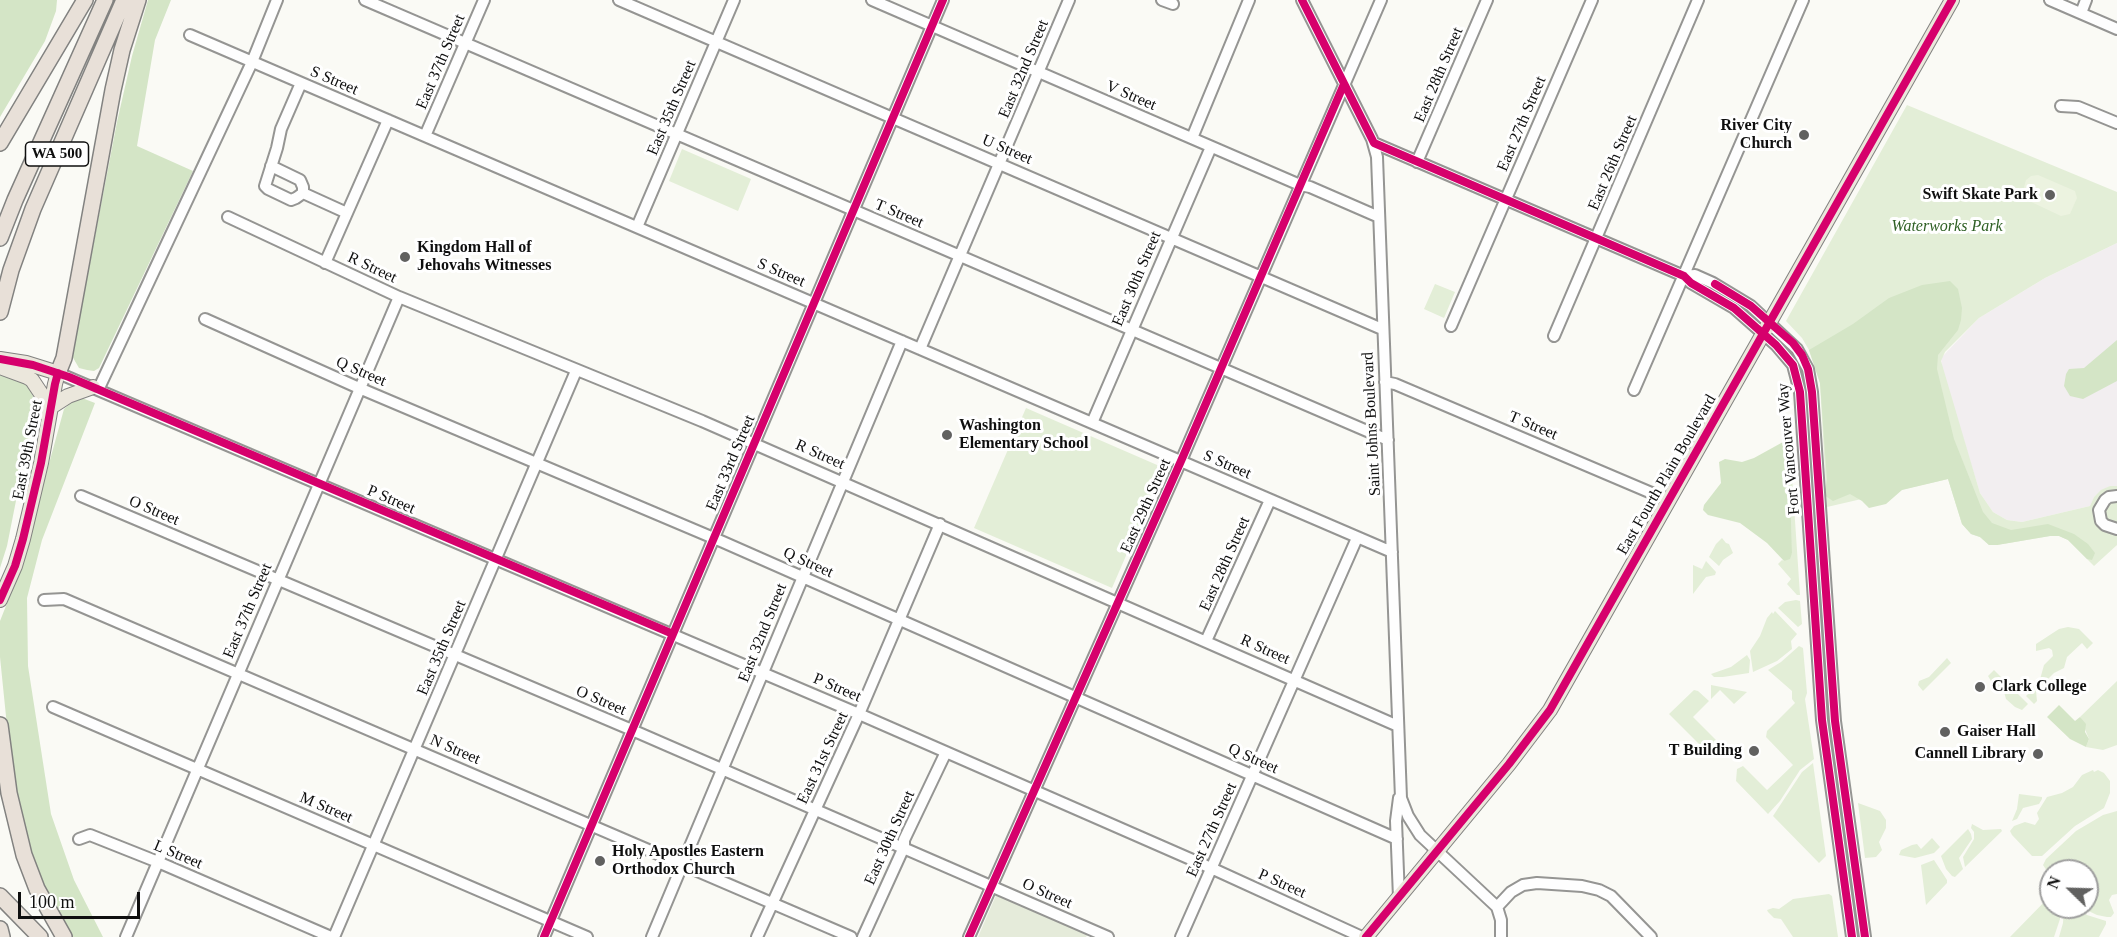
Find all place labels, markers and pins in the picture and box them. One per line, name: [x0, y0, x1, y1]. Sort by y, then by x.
place label: River City Church: [1720, 116, 1792, 154]
marker: River City Church: [1797, 128, 1811, 142]
place label: Swift Skate Park: [1922, 185, 2038, 205]
marker: Swift Skate Park: [2043, 188, 2057, 202]
place label: Kingdom Hall of Jehovahs Witnesses: [417, 238, 551, 276]
marker: Kingdom Hall of Jehovahs Witnesses: [398, 250, 412, 264]
place label: Washington Elementary School: [959, 416, 1088, 454]
marker: Washington Elementary School: [940, 428, 954, 442]
place label: Clark College: [1992, 677, 2087, 697]
marker: Clark College: [1973, 680, 1987, 694]
place label: Gaiser Hall: [1957, 722, 2036, 742]
marker: Gaiser Hall: [1938, 725, 1952, 739]
place label: T Building: [1669, 741, 1742, 761]
marker: T Building: [1747, 744, 1761, 758]
place label: Cannell Library: [1914, 744, 2026, 764]
marker: Cannell Library: [2031, 747, 2045, 761]
place label: Holy Apostles Eastern Orthodox Church: [612, 842, 764, 880]
marker: Holy Apostles Eastern Orthodox Church: [593, 854, 607, 868]

